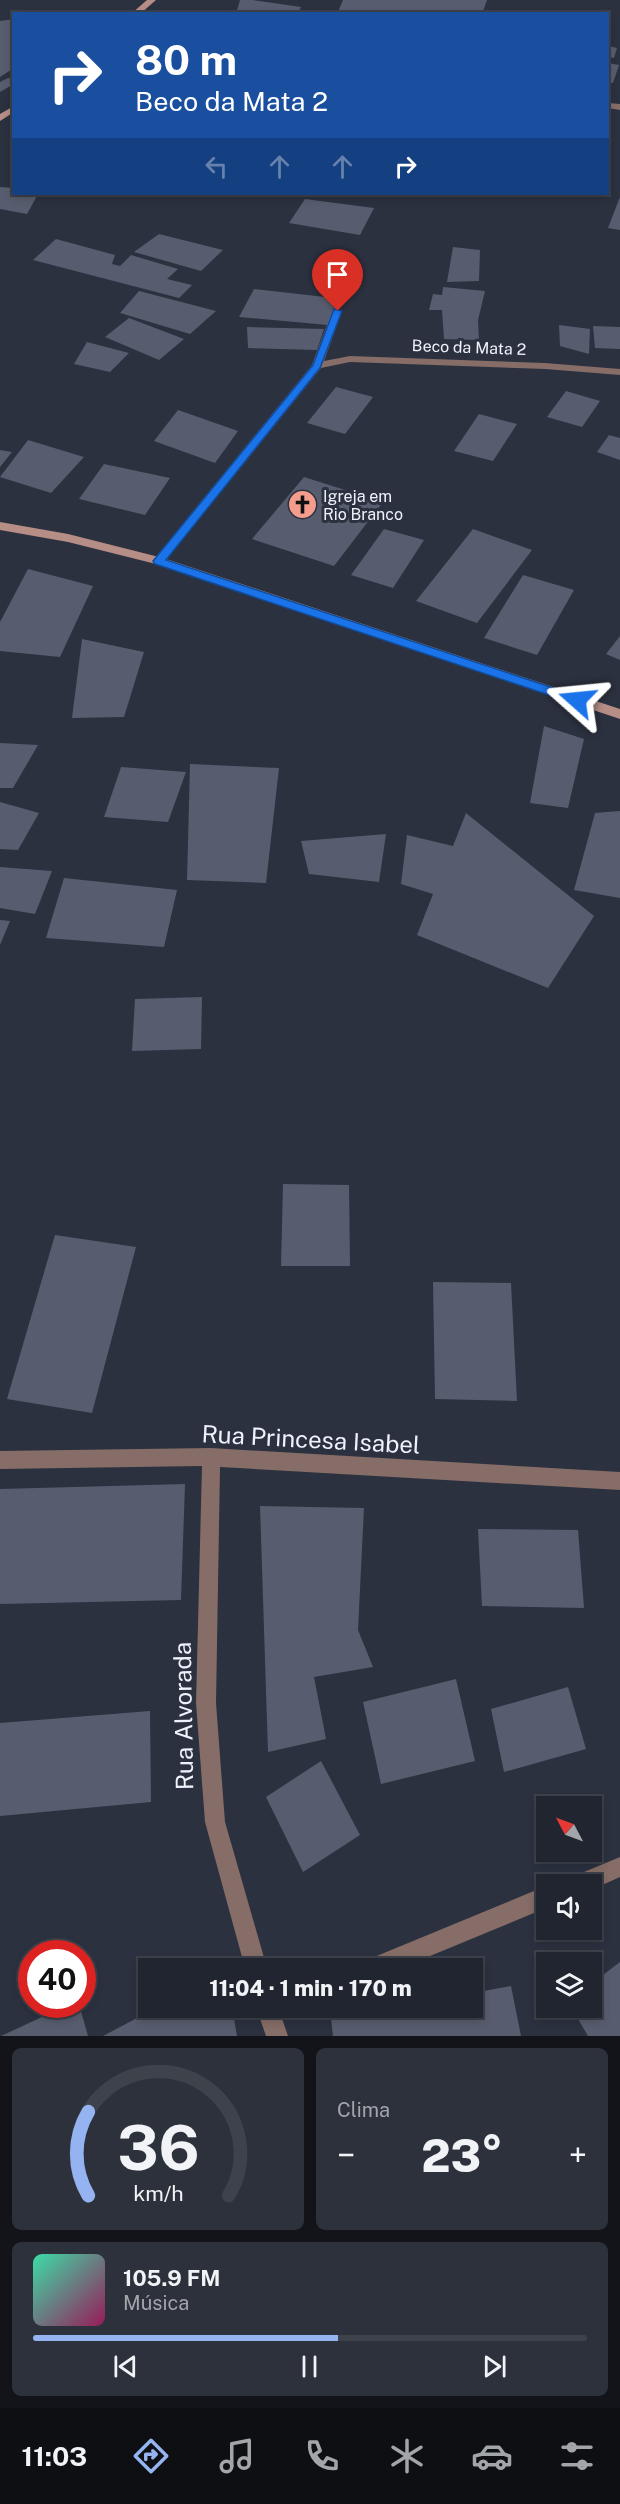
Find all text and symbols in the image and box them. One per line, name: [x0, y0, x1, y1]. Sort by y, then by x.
text: 80 m: [135, 35, 237, 84]
icon: right: [36, 36, 114, 114]
text: Beco da Mata 2: [135, 85, 328, 117]
icon: left: [200, 150, 233, 183]
icon: ahead: [263, 150, 296, 183]
icon: ahead: [326, 150, 359, 183]
icon: right: [389, 150, 422, 183]
pin: [312, 249, 363, 311]
icon: arrive: [321, 258, 354, 291]
street label: Beco da Mata 2: [411, 336, 527, 359]
place label: Igreja em Rio Branco: [323, 487, 403, 524]
church icon: Igreja em Rio Branco: [286, 489, 318, 521]
position arrow: [545, 668, 609, 732]
street label: Rua Princesa Isabel: [201, 1419, 421, 1459]
street label: Rua Alvorada: [168, 1642, 198, 1790]
north arrow: [536, 1796, 602, 1862]
map controls: [536, 1796, 602, 2018]
button: sound: [536, 1874, 602, 1940]
speed limit sign: 40: [18, 1940, 96, 2018]
button: layers: [536, 1952, 602, 2018]
text: 11:04 · 1 min · 170 m: [209, 1975, 412, 2001]
text: Clima: [337, 2098, 390, 2122]
text: 36: [117, 2111, 199, 2184]
text: 23°: [421, 2129, 503, 2182]
text: −: [337, 2136, 355, 2174]
text: +: [569, 2136, 587, 2174]
text: km/h: [133, 2181, 183, 2206]
text: 105.9 FM: [123, 2265, 221, 2291]
text: Música: [123, 2291, 189, 2315]
icon: previous: [109, 2350, 142, 2383]
icon: pause: [293, 2350, 326, 2383]
icon: next: [478, 2350, 511, 2383]
icon: directions: [130, 2435, 172, 2477]
icon: music: [216, 2435, 258, 2477]
icon: phone: [301, 2435, 343, 2477]
icon: climate: [386, 2435, 428, 2477]
icon: car: [471, 2435, 513, 2477]
icon: filters: [556, 2435, 598, 2477]
text: 11:03: [22, 2440, 87, 2472]

